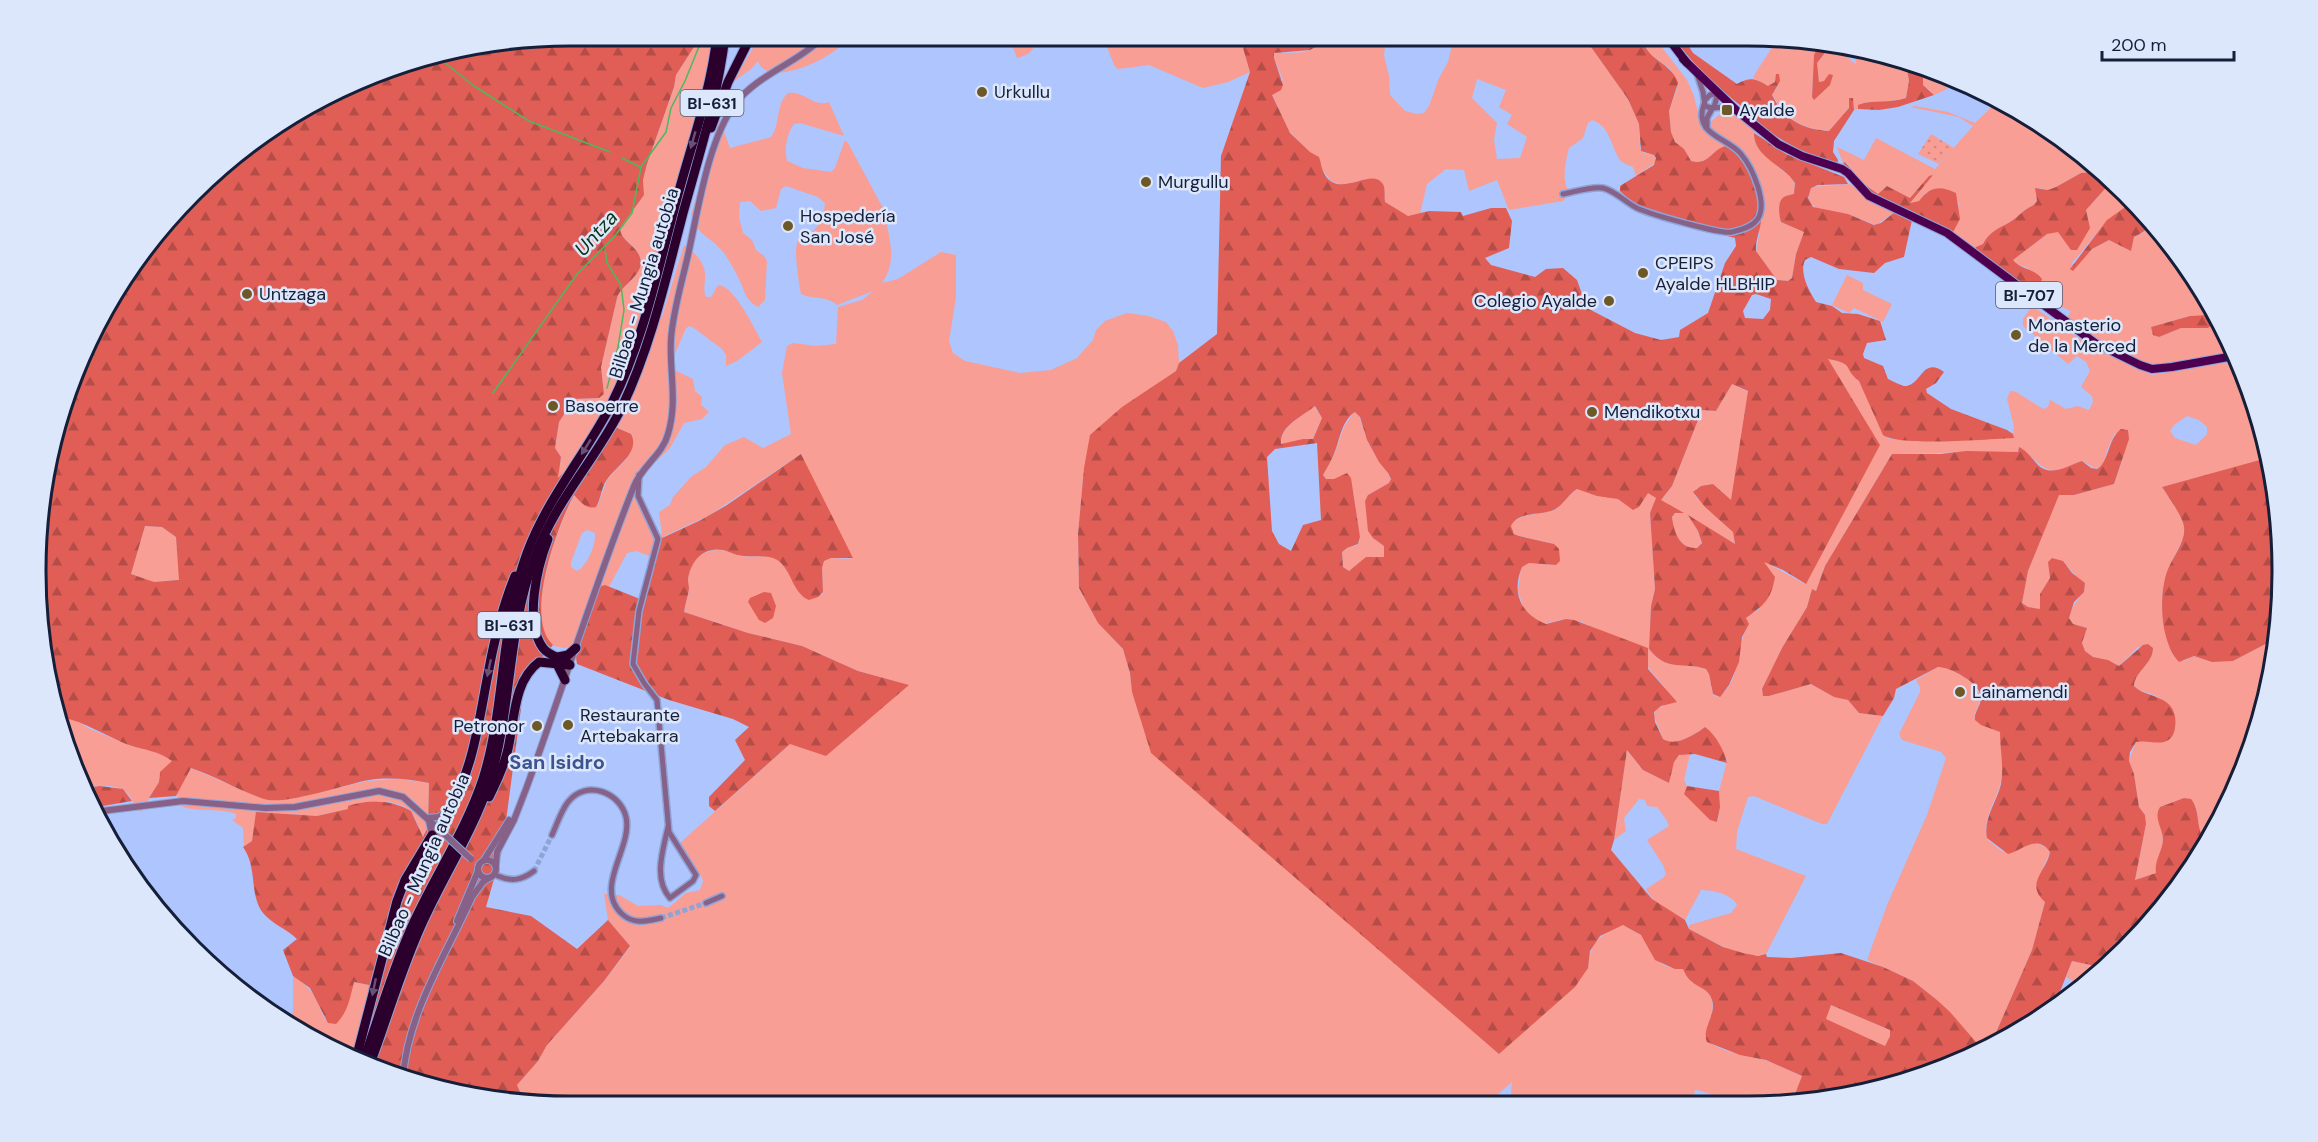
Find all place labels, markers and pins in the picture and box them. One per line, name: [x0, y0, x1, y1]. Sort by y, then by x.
place label: Urkullu: [994, 80, 1050, 104]
marker: Urkullu: [975, 85, 989, 99]
place label: Ayalde: [1739, 98, 1795, 122]
marker: Ayalde: [1720, 103, 1734, 117]
place label: Murgullu: [1158, 170, 1229, 194]
marker: Murgullu: [1139, 175, 1153, 189]
place label: Hospedería San José: [800, 204, 895, 249]
marker: Hospedería San José: [781, 219, 795, 233]
place label: CPEIPS Ayalde HLBHIP: [1655, 251, 1775, 296]
marker: CPEIPS Ayalde HLBHIP: [1636, 266, 1650, 280]
place label: Untzaga: [259, 282, 326, 306]
marker: Untzaga: [240, 287, 254, 301]
place label: Colegio Ayalde: [1474, 289, 1597, 313]
marker: Colegio Ayalde: [1602, 294, 1616, 308]
place label: Monasterio de la Merced: [2028, 313, 2136, 358]
marker: Monasterio de la Merced: [2009, 328, 2023, 342]
place label: Basoerre: [565, 394, 639, 418]
marker: Basoerre: [546, 399, 560, 413]
place label: Mendikotxu: [1604, 400, 1700, 424]
marker: Mendikotxu: [1585, 405, 1599, 419]
place label: Lainamendi: [1972, 680, 2068, 704]
marker: Lainamendi: [1953, 685, 1967, 699]
place label: Restaurante Artebakarra: [580, 703, 680, 748]
place label: Petronor: [453, 714, 525, 738]
marker: Restaurante Artebakarra: [561, 718, 575, 732]
marker: Petronor: [530, 719, 544, 733]

